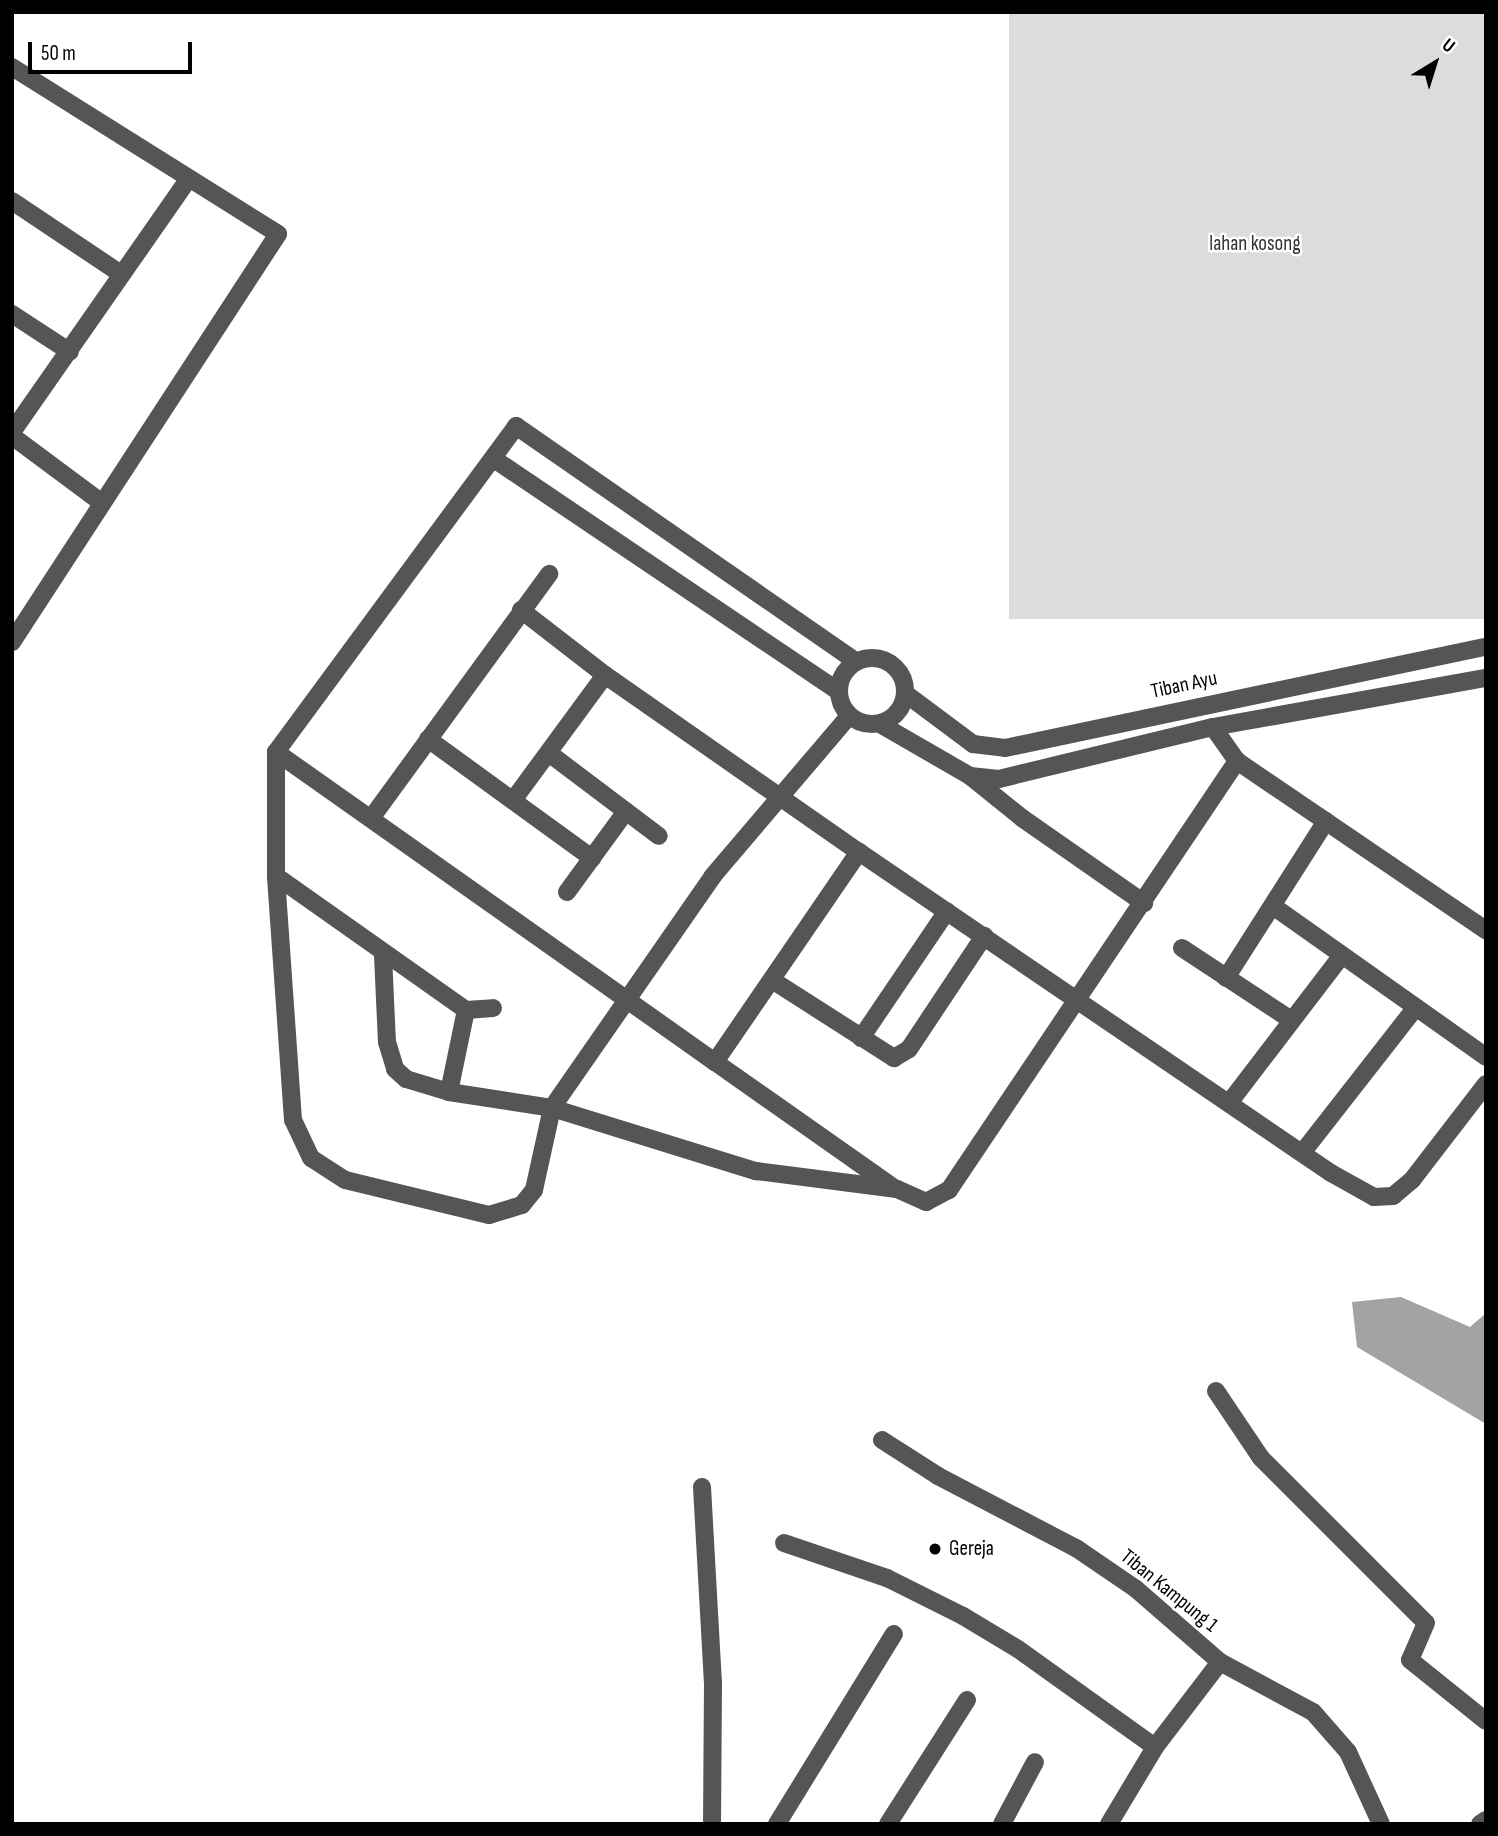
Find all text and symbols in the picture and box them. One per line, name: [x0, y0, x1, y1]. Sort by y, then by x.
scale bar: [32, 28, 196, 72]
north arrow: [1400, 28, 1470, 98]
text: U: [1437, 34, 1459, 58]
text: 50 m: [41, 41, 76, 66]
park label: lahan kosong: [1209, 231, 1301, 257]
street label: Tiban Ayu: [1149, 666, 1219, 704]
place label: Gereja: [949, 1536, 994, 1562]
marker: Gereja: [927, 1541, 943, 1557]
street label: Tiban Kampung 1: [1115, 1544, 1223, 1638]

